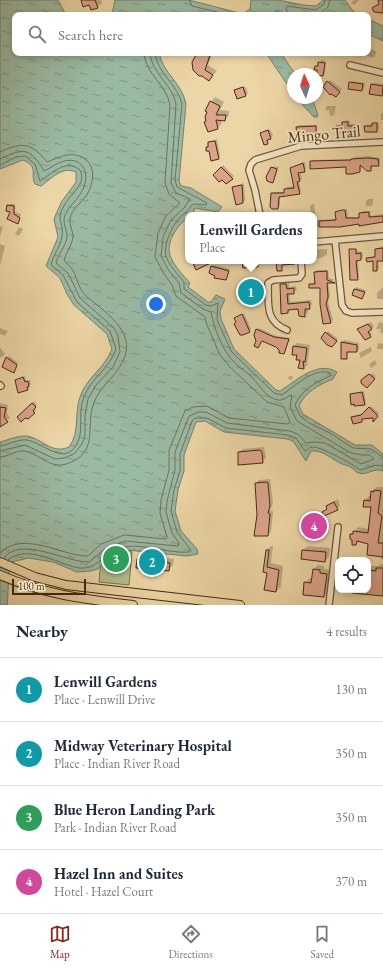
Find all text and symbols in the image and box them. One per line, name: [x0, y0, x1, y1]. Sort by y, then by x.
search box: [12, 12, 371, 56]
icon: search: [26, 23, 48, 45]
text: Search here: [58, 25, 123, 44]
north arrow: [287, 68, 323, 104]
street label: Mingo Trail: [286, 120, 362, 148]
popup: [185, 212, 317, 264]
text: Lenwill Gardens: [200, 220, 302, 239]
text: Place: [200, 239, 225, 256]
pin: 1: [238, 277, 264, 307]
your location: [146, 294, 166, 314]
pin: 4: [301, 511, 327, 541]
pin: 3: [103, 544, 129, 574]
pin: 2: [139, 547, 165, 577]
map controls: [335, 557, 371, 593]
button: locate: [335, 557, 371, 593]
scale bar: [12, 577, 86, 596]
text: 100 m: [18, 579, 45, 593]
text: Nearby: [16, 620, 68, 642]
text: 4 results: [326, 623, 367, 640]
text: Lenwill Gardens: [54, 672, 157, 691]
text: 1: [26, 681, 32, 698]
text: 130 m: [336, 681, 367, 698]
text: Place · Lenwill Drive: [54, 691, 155, 708]
text: Midway Veterinary Hospital: [54, 736, 232, 755]
text: 2: [26, 745, 32, 762]
text: 350 m: [336, 745, 367, 762]
text: Place · Indian River Road: [54, 755, 180, 772]
text: Blue Heron Landing Park: [54, 800, 215, 819]
text: 3: [26, 809, 32, 826]
text: 350 m: [336, 809, 367, 826]
text: Park · Indian River Road: [54, 819, 177, 836]
text: Hazel Inn and Suites: [54, 864, 183, 883]
text: 4: [26, 873, 32, 890]
text: 370 m: [336, 873, 367, 890]
text: Hotel · Hazel Court: [54, 883, 153, 900]
tab: Map: [49, 923, 71, 961]
tab: Directions: [169, 923, 213, 961]
tab: Saved: [311, 923, 334, 961]

